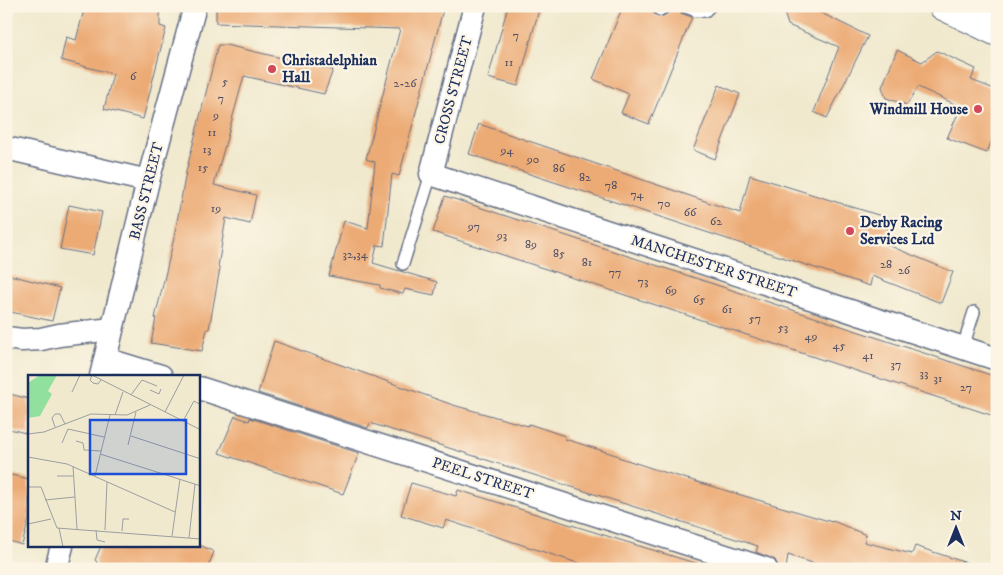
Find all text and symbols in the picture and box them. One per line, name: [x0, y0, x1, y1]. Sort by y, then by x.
house number: 7: [513, 28, 519, 43]
street label: CROSS STREET: [430, 33, 477, 146]
place label: Christadelphian Hall: [282, 51, 377, 87]
house number: 11: [505, 55, 513, 70]
marker: Christadelphian Hall: [266, 63, 278, 75]
house number: 6: [130, 69, 137, 84]
house number: 5: [222, 74, 228, 89]
house number: 2-26: [394, 76, 417, 91]
house number: 7: [218, 91, 224, 106]
place label: Windmill House: [869, 100, 969, 119]
marker: Windmill House: [972, 103, 984, 115]
house number: 9: [212, 108, 219, 123]
house number: 11: [208, 125, 216, 140]
street label: BASS STREET: [125, 140, 168, 242]
house number: 13: [203, 142, 211, 157]
house number: 94: [500, 143, 515, 158]
house number: 90: [526, 152, 539, 167]
house number: 15: [198, 160, 208, 175]
house number: 86: [553, 161, 566, 176]
house number: 82: [579, 170, 591, 185]
house number: 78: [605, 178, 617, 193]
house number: 74: [630, 187, 645, 202]
house number: 70: [658, 196, 670, 211]
house number: 19: [211, 201, 221, 216]
house number: 66: [684, 205, 697, 220]
place label: Derby Racing Services Ltd: [860, 213, 943, 249]
house number: 62: [710, 214, 722, 229]
house number: 97: [467, 219, 480, 234]
marker: Derby Racing Services Ltd: [844, 225, 856, 237]
house number: 93: [496, 228, 507, 243]
street label: MANCHESTER STREET: [628, 231, 800, 303]
house number: 89: [525, 237, 537, 252]
house number: 85: [553, 246, 565, 261]
house number: 32,34: [342, 247, 369, 262]
house number: 81: [582, 255, 592, 270]
house number: 28: [880, 257, 892, 272]
house number: 26: [898, 263, 911, 278]
house number: 77: [609, 265, 621, 280]
house number: 73: [638, 274, 648, 289]
house number: 69: [665, 283, 677, 298]
house number: 65: [693, 292, 705, 307]
house number: 61: [722, 302, 732, 317]
house number: 57: [749, 311, 761, 326]
house number: 53: [778, 320, 788, 335]
house number: 49: [805, 329, 817, 344]
house number: 45: [833, 338, 845, 353]
house number: 41: [862, 348, 874, 363]
house number: 37: [891, 357, 901, 372]
house number: 33: [920, 366, 928, 381]
house number: 31: [934, 371, 942, 386]
inset map: [28, 375, 200, 548]
house number: 27: [960, 380, 972, 395]
street label: PEEL STREET: [430, 453, 537, 504]
north arrow: [930, 502, 980, 552]
text: N: [950, 507, 962, 525]

